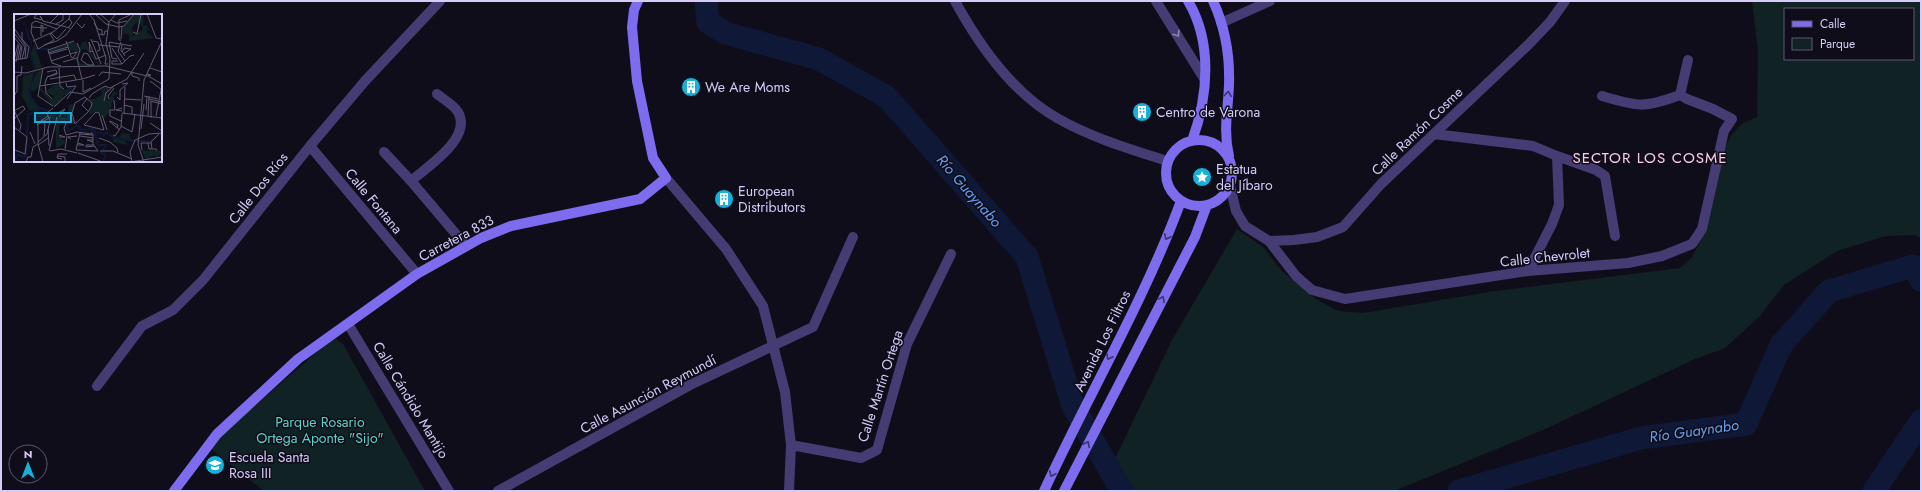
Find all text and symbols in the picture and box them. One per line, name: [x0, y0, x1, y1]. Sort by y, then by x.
legend: [1784, 8, 1914, 60]
inset map: [14, 14, 162, 162]
text: Calle: [1820, 15, 1846, 33]
one-way arrow: [1172, 30, 1180, 37]
text: Parque: [1820, 35, 1855, 53]
building icon: We Are Moms: [680, 76, 702, 98]
place label: We Are Moms: [705, 77, 790, 97]
street label: Calle Ramón Cosme: [1367, 82, 1467, 180]
one-way arrow: [1223, 90, 1232, 97]
building icon: Centro de Varona: [1131, 101, 1153, 123]
place label: Centro de Varona: [1156, 102, 1260, 122]
district label: SECTOR LOS COSME: [1573, 147, 1727, 169]
street label: Calle Dos Ríos: [224, 148, 293, 228]
water label: Río Guaynabo: [931, 150, 1007, 232]
place label: Estatua del Jíbaro: [1216, 159, 1273, 195]
street label: Calle Fontana: [341, 164, 407, 238]
place icon: Estatua del Jíbaro: [1191, 166, 1213, 188]
place label: European Distributors: [738, 181, 806, 217]
building icon: European Distributors: [713, 188, 735, 210]
street label: Carretera 833: [415, 210, 497, 266]
one-way arrow: [1164, 233, 1172, 241]
street label: Calle Chevrolet: [1499, 242, 1592, 272]
street label: Avenida Los Filtros: [1069, 287, 1135, 395]
one-way arrow: [1157, 296, 1165, 303]
street label: Calle Martín Ortega: [852, 327, 908, 445]
street label: Calle Cándido Mantijo: [368, 338, 454, 462]
street label: Calle Asunción Reymundí: [576, 349, 721, 438]
one-way arrow: [1106, 353, 1114, 361]
park label: Parque Rosario Ortega Aponte "Sijo": [256, 412, 384, 448]
water label: Río Guaynabo: [1648, 414, 1740, 448]
one-way arrow: [1083, 441, 1090, 448]
north arrow: [8, 444, 48, 484]
text: N: [24, 446, 32, 462]
place label: Escuela Santa Rosa III: [229, 447, 310, 483]
school or university icon: Escuela Santa Rosa III: [204, 454, 226, 476]
one-way arrow: [1049, 470, 1057, 477]

